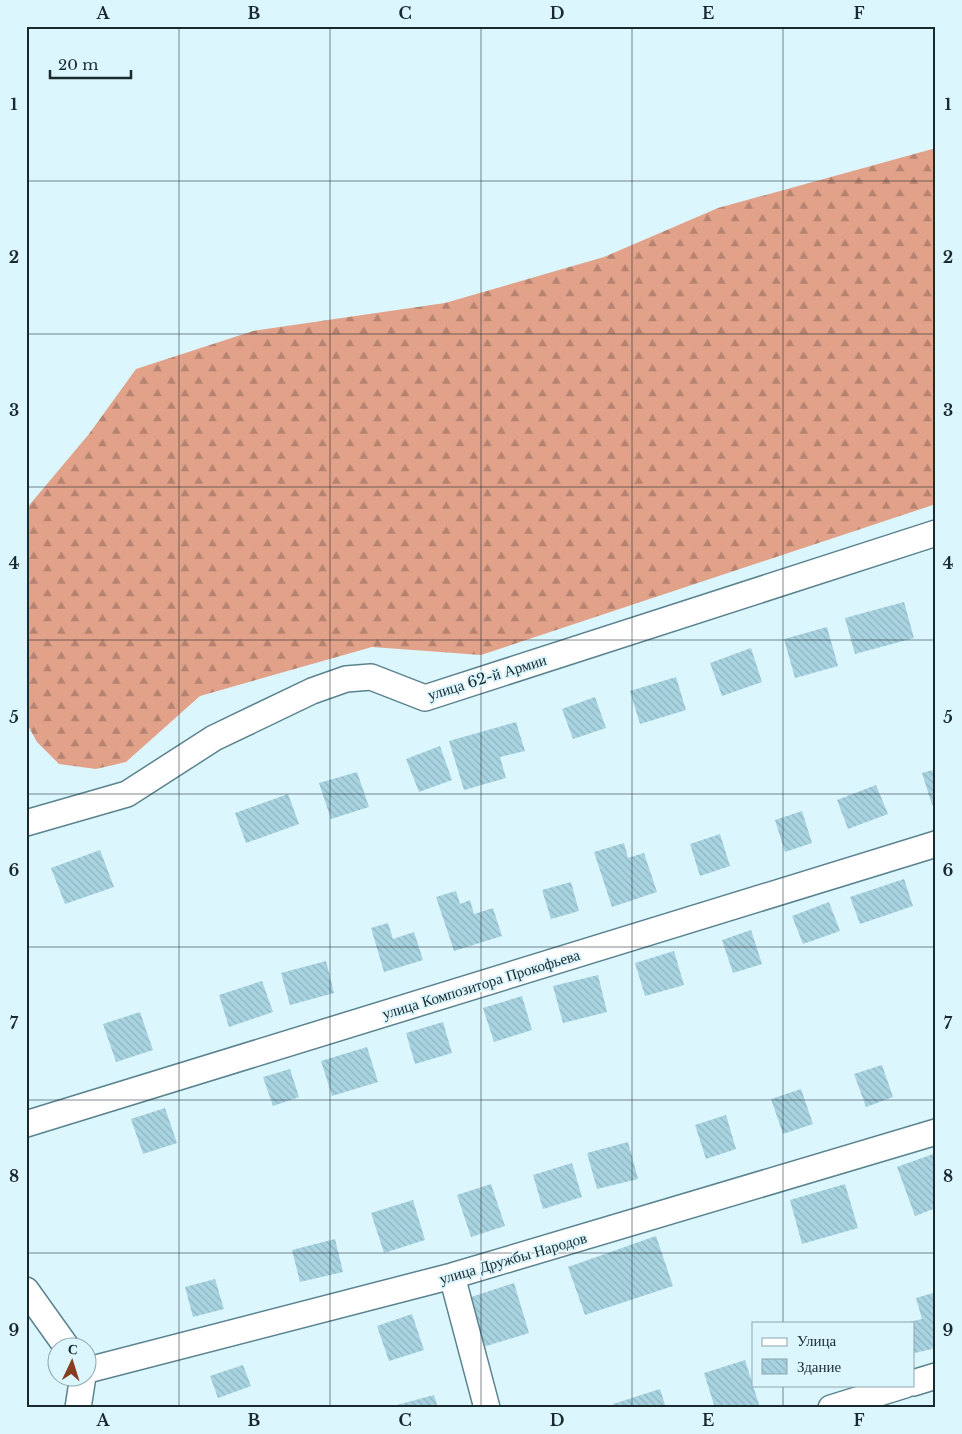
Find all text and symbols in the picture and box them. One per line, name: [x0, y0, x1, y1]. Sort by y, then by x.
text: A: [96, 3, 111, 23]
text: B: [248, 3, 261, 23]
text: C: [398, 3, 412, 23]
text: D: [550, 3, 564, 23]
text: E: [702, 3, 714, 23]
text: F: [853, 3, 865, 23]
scale bar: [50, 48, 131, 80]
text: 20 m: [58, 55, 98, 74]
text: 1: [11, 94, 18, 114]
text: 1: [945, 94, 952, 114]
text: 2: [9, 247, 19, 267]
text: 2: [943, 247, 953, 267]
text: 3: [9, 400, 19, 420]
text: 3: [943, 400, 953, 420]
text: 4: [9, 553, 19, 573]
text: 4: [943, 553, 953, 573]
street label: улица 62-й Армии: [425, 650, 549, 704]
text: 5: [9, 707, 19, 727]
text: 5: [943, 707, 953, 727]
text: 6: [9, 860, 20, 880]
text: 6: [943, 860, 954, 880]
street label: улица Композитора Прокофьева: [380, 945, 582, 1023]
text: 7: [10, 1013, 19, 1033]
text: 7: [944, 1013, 953, 1033]
text: 8: [9, 1166, 19, 1186]
text: 8: [943, 1166, 953, 1186]
street label: улица Дружбы Народов: [437, 1228, 589, 1288]
text: 9: [9, 1320, 20, 1340]
text: 9: [943, 1320, 954, 1340]
legend: [752, 1322, 914, 1386]
text: Улица: [797, 1331, 836, 1350]
north arrow: [48, 1336, 98, 1386]
text: С: [67, 1340, 79, 1358]
text: Здание: [797, 1357, 841, 1376]
text: A: [96, 1410, 111, 1430]
text: B: [248, 1410, 261, 1430]
text: C: [398, 1410, 412, 1430]
text: D: [550, 1410, 564, 1430]
text: E: [702, 1410, 714, 1430]
text: F: [853, 1410, 865, 1430]

